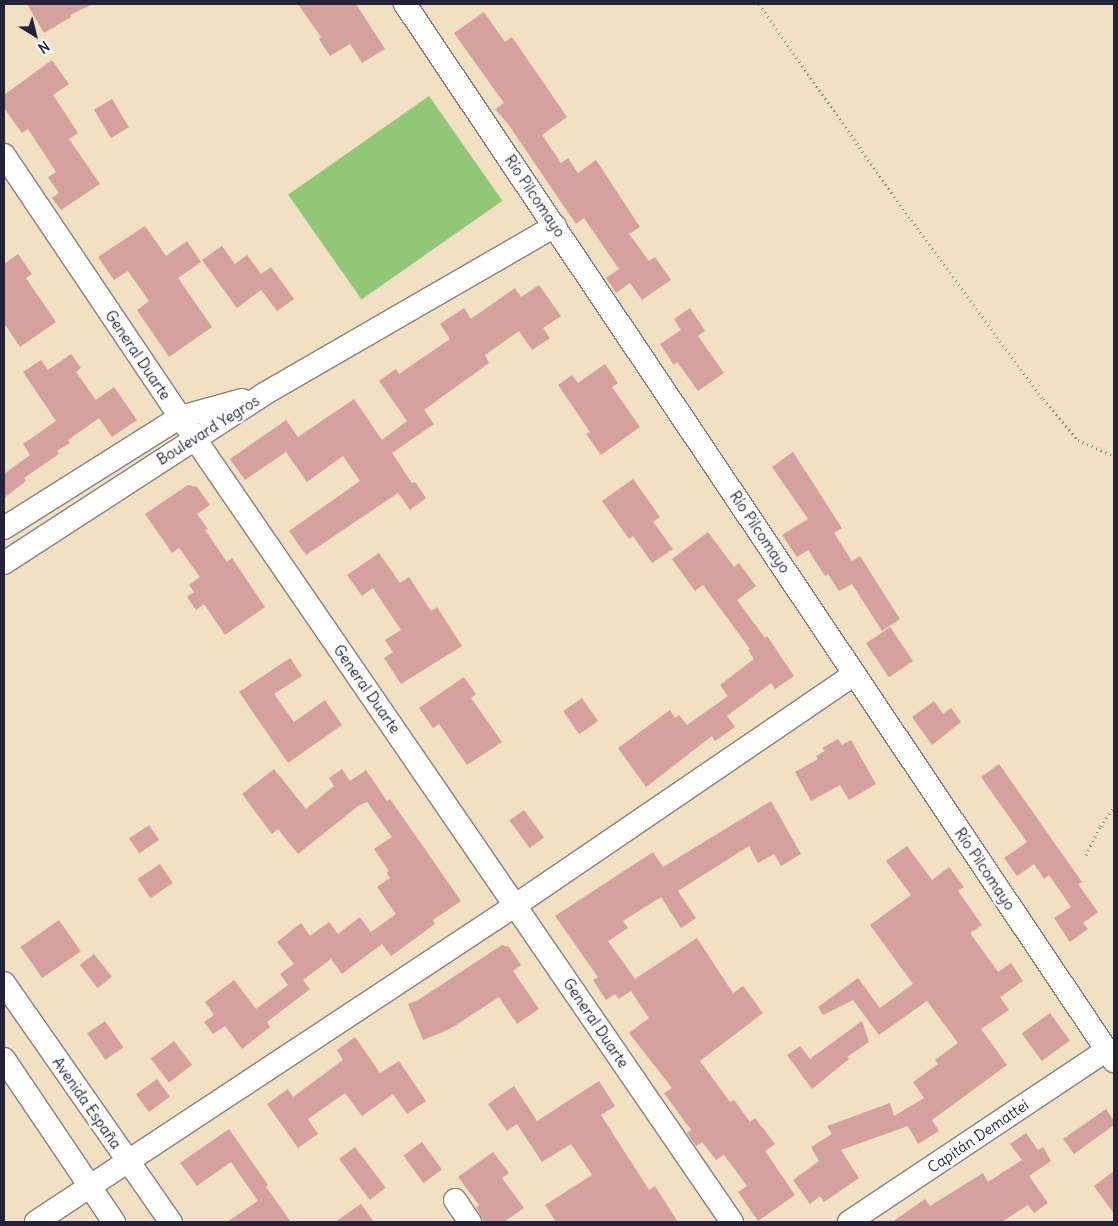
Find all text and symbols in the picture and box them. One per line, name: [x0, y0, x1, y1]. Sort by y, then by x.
north arrow: [10, 10, 60, 60]
text: N: [35, 37, 53, 57]
street label: Río Pilcomayo: [501, 152, 569, 240]
street label: General Duarte: [101, 307, 175, 403]
street label: Boulevard Yegros: [153, 391, 263, 469]
street label: Río Pilcomayo: [726, 488, 794, 576]
street label: General Duarte: [330, 641, 404, 737]
street label: Río Pilcomayo: [951, 825, 1019, 913]
street label: General Duarte: [559, 975, 633, 1071]
street label: Avenida España: [49, 1054, 125, 1152]
street label: Capitán Demattei: [924, 1096, 1032, 1176]

